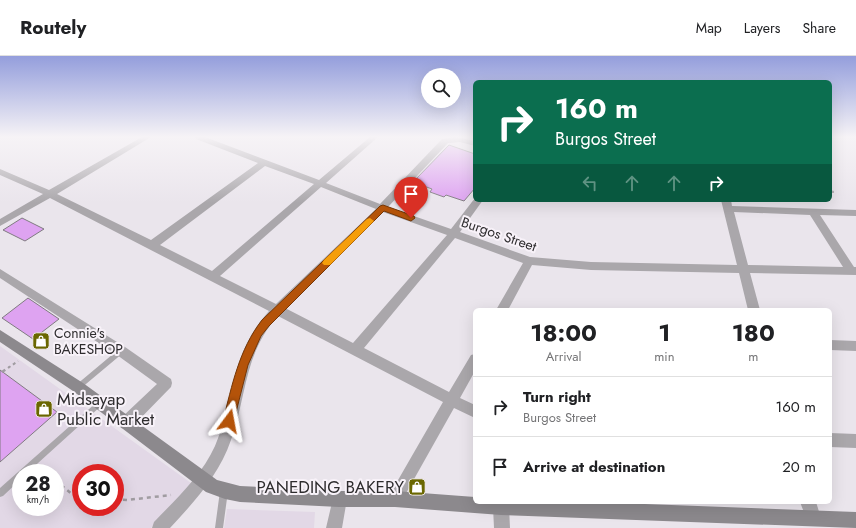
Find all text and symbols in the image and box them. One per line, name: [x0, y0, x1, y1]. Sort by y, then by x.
text: Routely: [20, 14, 86, 41]
text: Map: [696, 18, 722, 38]
text: Layers: [744, 18, 780, 38]
text: Share: [802, 18, 836, 38]
map controls: [421, 68, 461, 108]
button: search: [421, 68, 461, 108]
text: 160 m: [555, 88, 638, 129]
icon: right: [489, 96, 541, 148]
text: Burgos Street: [555, 126, 656, 152]
icon: left: [579, 172, 601, 194]
icon: ahead: [621, 172, 643, 194]
icon: ahead: [663, 172, 685, 194]
icon: right: [705, 172, 727, 194]
pin: [394, 177, 428, 218]
icon: arrive: [400, 183, 422, 205]
street label: Burgos Street: [459, 212, 540, 256]
text: 18:00: [530, 315, 597, 350]
text: 1: [658, 315, 670, 350]
text: 180: [732, 315, 775, 350]
place label: Connie's BAKESHOP: [54, 323, 123, 359]
shop icon: Connie's BAKESHOP: [31, 331, 51, 351]
text: Arrival: [546, 347, 581, 366]
text: min: [654, 347, 674, 366]
text: m: [748, 347, 758, 366]
text: Turn right: [523, 386, 591, 408]
place label: Midsayap Public Market: [57, 387, 154, 431]
icon: right: [489, 396, 511, 418]
text: 160 m: [775, 396, 816, 418]
shop icon: Midsayap Public Market: [34, 399, 54, 419]
position arrow: [208, 400, 250, 442]
text: Burgos Street: [523, 408, 596, 427]
icon: arrive: [489, 456, 511, 478]
text: Arrive at destination: [523, 456, 665, 478]
text: 20 m: [782, 456, 816, 478]
speed limit sign: 30: [72, 464, 124, 516]
text: 28: [25, 470, 51, 499]
place label: PANEDING BAKERY: [256, 475, 404, 499]
shop icon: PANEDING BAKERY: [407, 477, 427, 497]
text: km/h: [27, 492, 49, 507]

